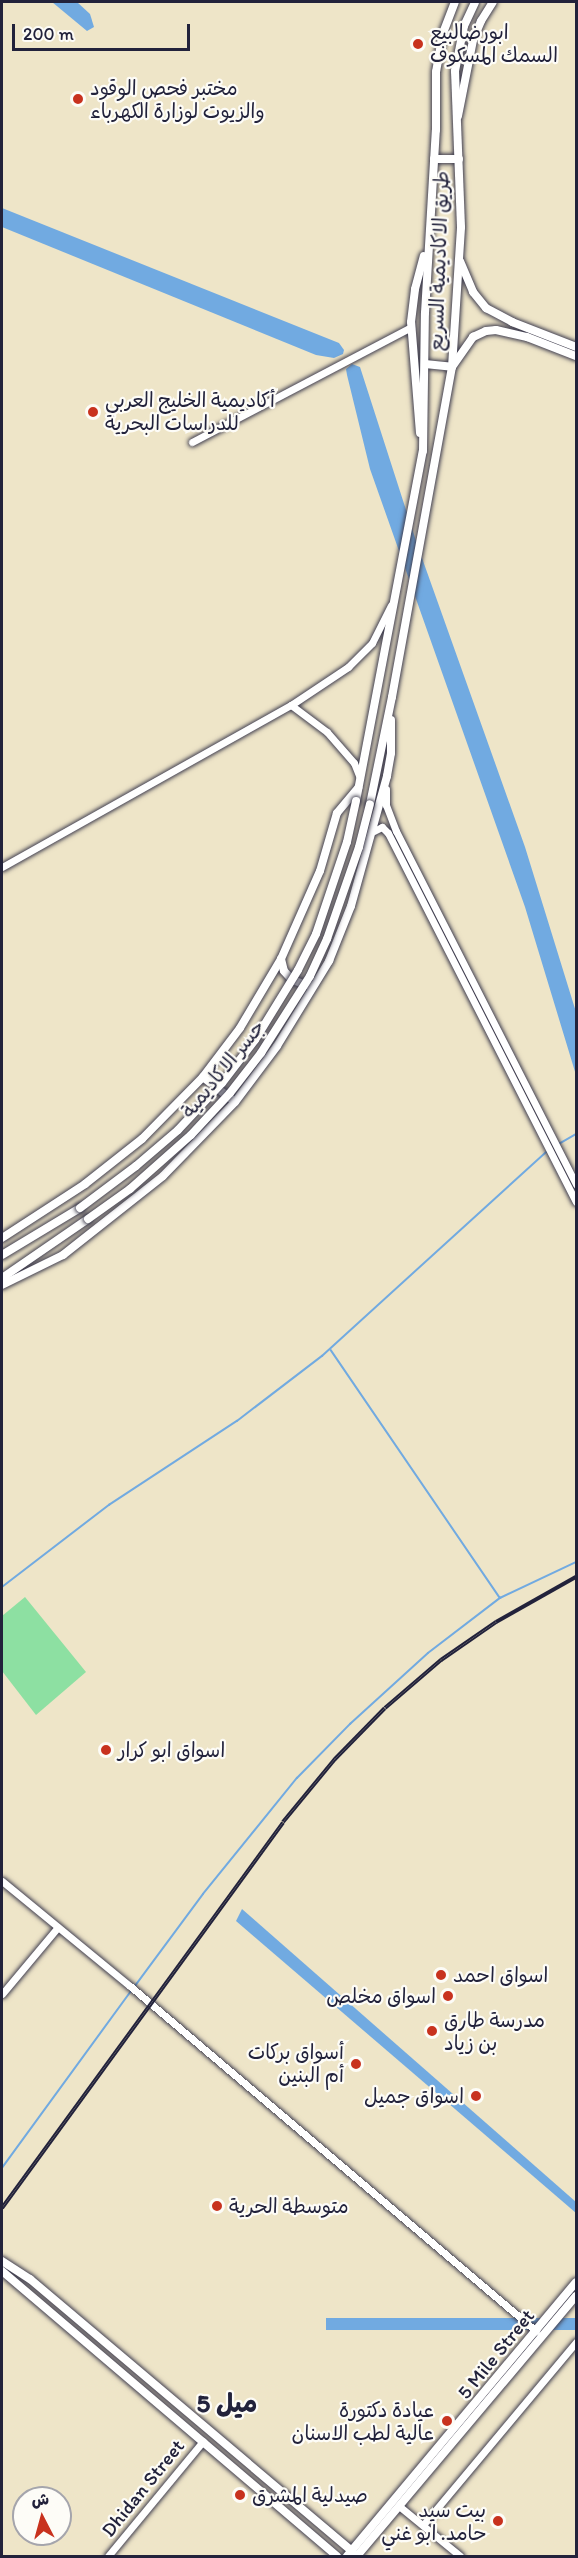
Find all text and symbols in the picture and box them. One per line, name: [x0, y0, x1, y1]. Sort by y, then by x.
scale bar: [15, 12, 194, 50]
place label: ابورضالبيع السمك المسكوف: [430, 20, 558, 67]
text: 200 m: [23, 23, 74, 45]
marker: ابورضالبيع السمك المسكوف: [411, 37, 425, 51]
place label: مختبر فحص الوقود والزيوت لوزارة الكهرباء: [90, 76, 265, 123]
marker: مختبر فحص الوقود والزيوت لوزارة الكهرباء: [71, 92, 85, 106]
street label: طريق الاكاديمية السريع: [424, 170, 454, 352]
place label: أكاديمية الخليج العربي للدراسات البحرية: [105, 388, 275, 435]
marker: أكاديمية الخليج العربي للدراسات البحرية: [86, 405, 100, 419]
street label: جسر الاكاديمية: [176, 1015, 270, 1123]
place label: اسواق ابو كرار: [118, 1738, 225, 1762]
marker: اسواق ابو كرار: [99, 1743, 113, 1757]
place label: اسواق احمد: [453, 1963, 548, 1987]
marker: اسواق احمد: [434, 1968, 448, 1982]
place label: اسواق مخلص: [326, 1984, 436, 2008]
marker: اسواق مخلص: [441, 1989, 455, 2003]
place label: مدرسة طارق بن زياد: [444, 2008, 545, 2055]
marker: مدرسة طارق بن زياد: [425, 2024, 439, 2038]
place label: أسواق بركات أم البنين: [248, 2040, 344, 2087]
marker: أسواق بركات أم البنين: [349, 2057, 363, 2071]
place label: اسواق جميل: [364, 2084, 464, 2108]
marker: اسواق جميل: [469, 2089, 483, 2103]
place label: متوسطة الحرية: [229, 2194, 349, 2218]
marker: متوسطة الحرية: [210, 2199, 224, 2213]
street label: 5 Mile Street: [453, 2304, 539, 2404]
district label: 5 ميل: [197, 2388, 257, 2420]
place label: عيادة دكتورة عالية لطب الاسنان: [292, 2398, 434, 2445]
marker: عيادة دكتورة عالية لطب الاسنان: [438, 2412, 456, 2430]
street label: Dhidan Street: [96, 2434, 190, 2542]
place label: صيدلية المشرق: [252, 2483, 368, 2507]
north arrow: [12, 2486, 72, 2546]
marker: صيدلية المشرق: [233, 2488, 247, 2502]
text: ش: [31, 2489, 50, 2510]
place label: بيت سيد حامد. ابو غني: [381, 2498, 486, 2545]
marker: بيت سيد حامد. ابو غني: [491, 2514, 505, 2528]

